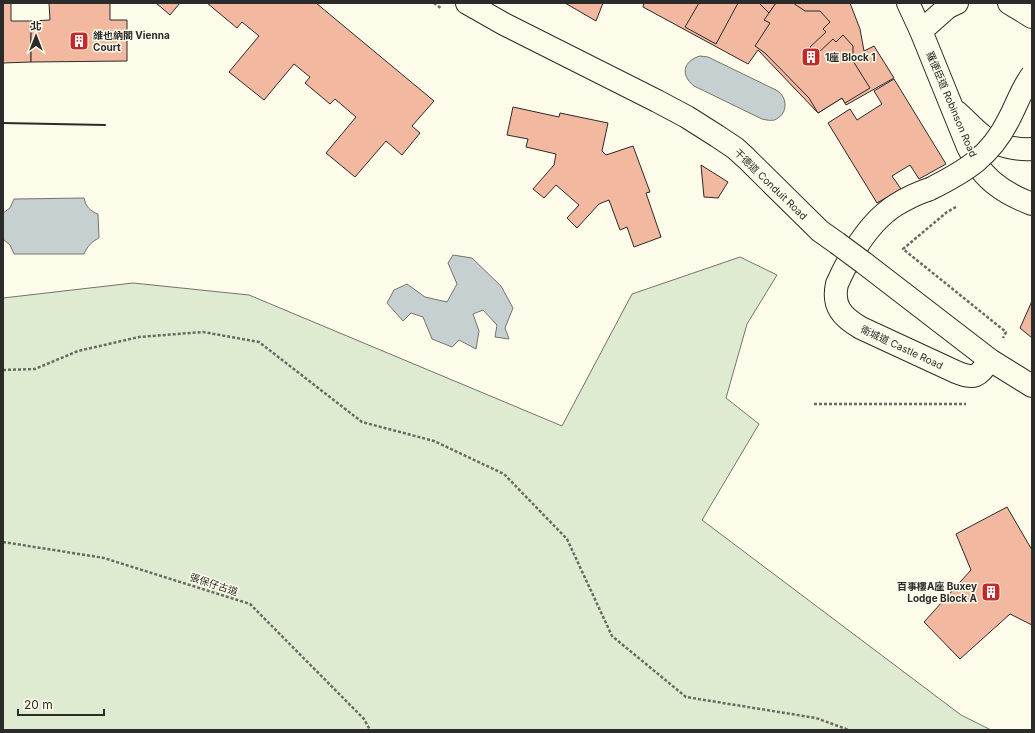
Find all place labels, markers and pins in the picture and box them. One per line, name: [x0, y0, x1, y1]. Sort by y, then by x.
place label: 維也納閣 Vienna Court: [93, 29, 170, 53]
building icon: 維也納閣 Vienna Court: [68, 30, 90, 52]
building icon: 1座 Block 1: [800, 46, 822, 68]
place label: 1座 Block 1: [825, 51, 876, 63]
place label: 百事樓A座 Buxey Lodge Block A: [897, 580, 978, 605]
building icon: 百事樓A座 Buxey Lodge Block A: [980, 581, 1002, 603]

